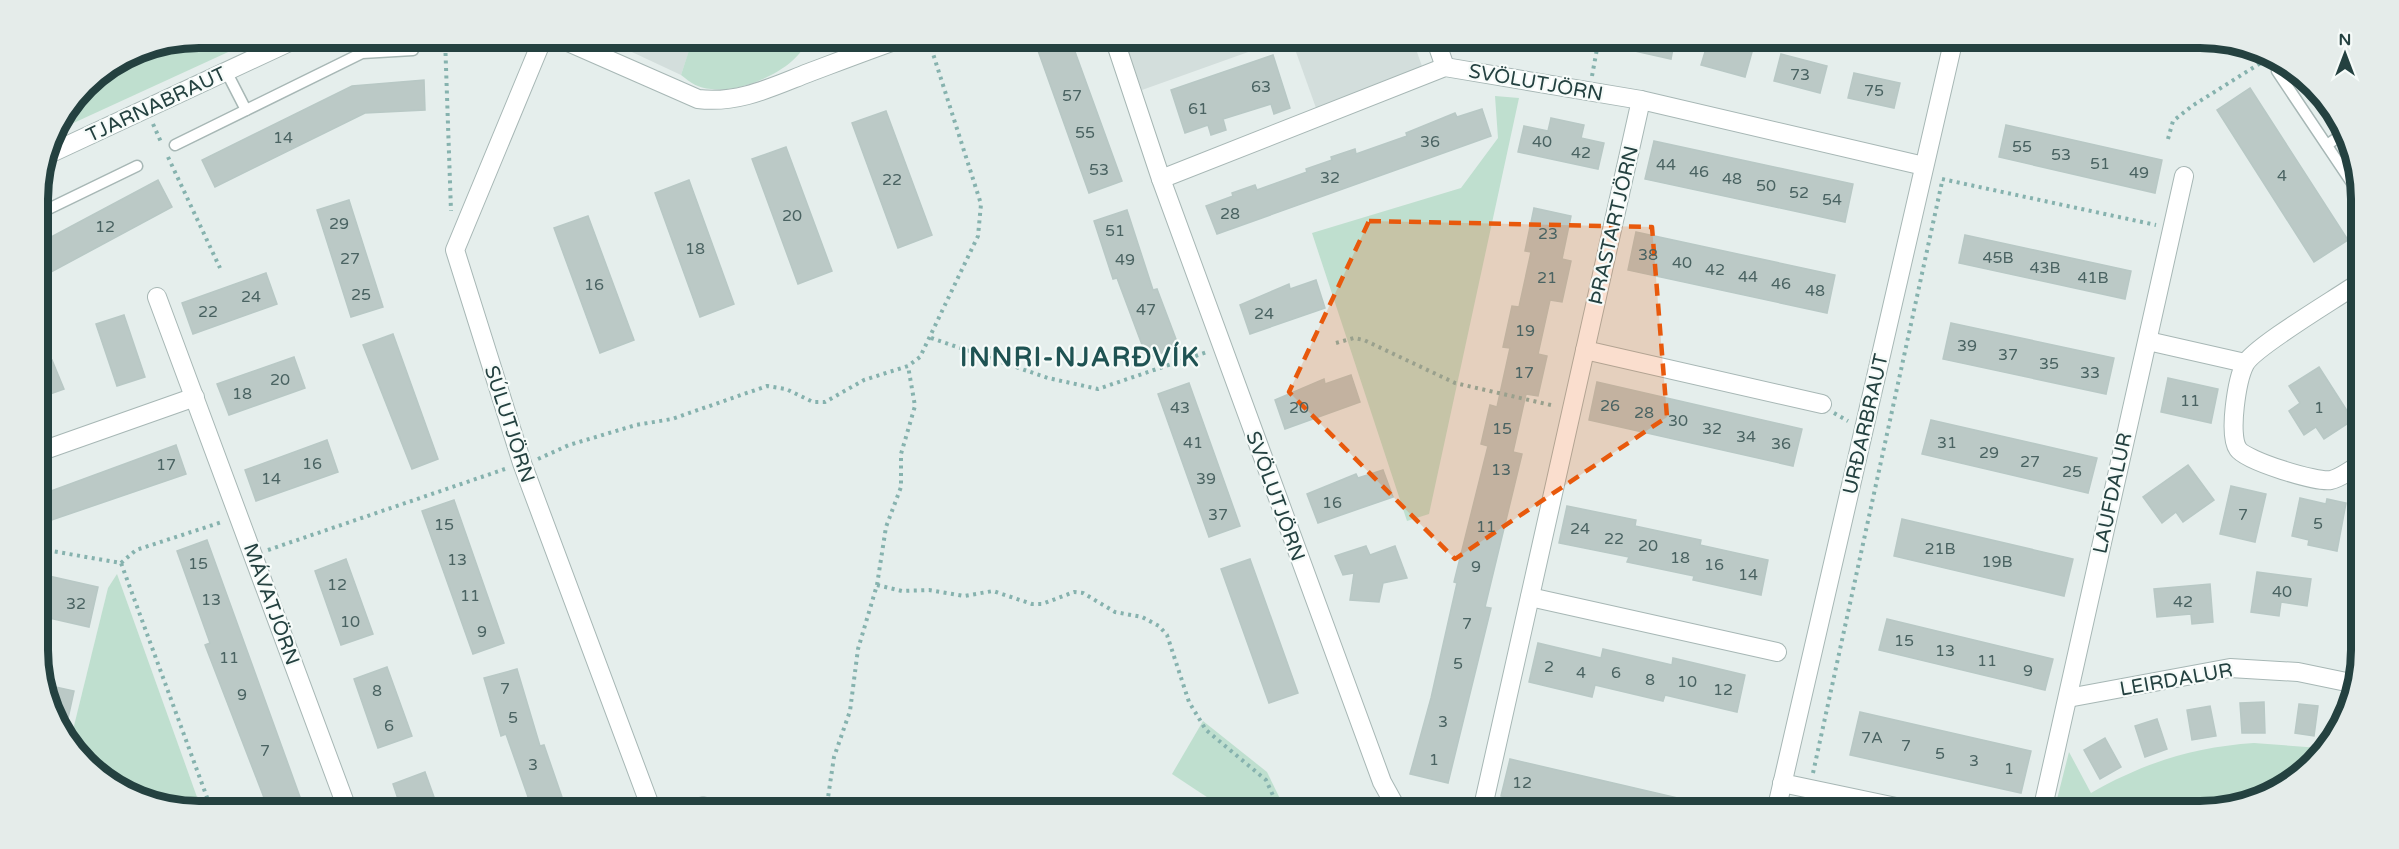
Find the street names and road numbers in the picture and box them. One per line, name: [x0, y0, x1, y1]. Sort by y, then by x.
street label: SVÖLUTJÖRN: [1467, 58, 1605, 107]
street label: TJARNABRAUT: [83, 62, 230, 148]
street label: ÞRASTARTJÖRN: [1583, 143, 1644, 307]
street label: URÐARBRAUT: [1838, 352, 1894, 497]
street label: SÚLUTJÖRN: [479, 362, 540, 486]
street label: SVÖLUTJÖRN: [1240, 428, 1311, 565]
street label: LAUFDALUR: [2088, 430, 2138, 556]
street label: MÁVATJÖRN: [238, 540, 305, 669]
street label: LEIRDALUR: [2118, 658, 2235, 702]

